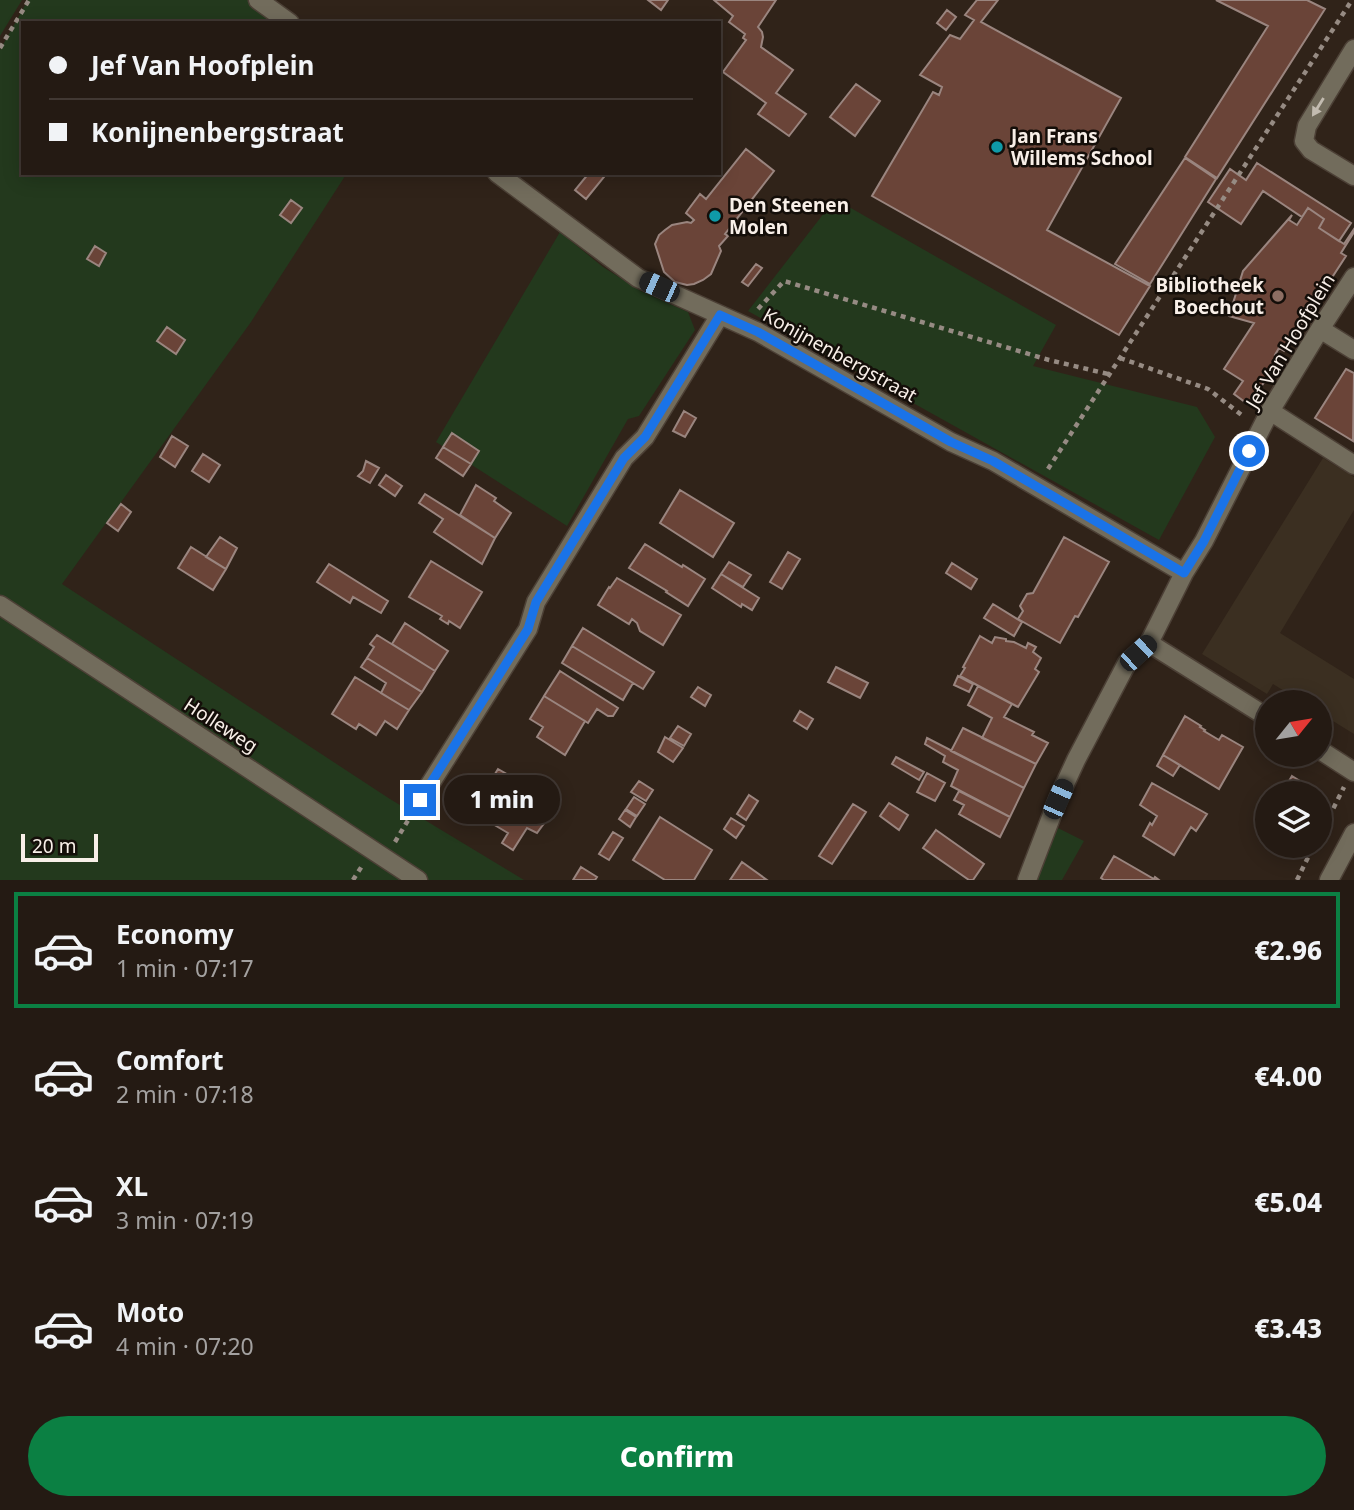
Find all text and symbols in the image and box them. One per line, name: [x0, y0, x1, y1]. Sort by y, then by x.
text: Jef Van Hoofplein: [91, 47, 314, 83]
one-way arrow: [1312, 97, 1325, 116]
text: Konijnenbergstraat: [91, 114, 344, 150]
place label: Jan Frans Willems School: [1009, 123, 1153, 171]
marker: Jan Frans Willems School: [989, 139, 1005, 155]
place label: Den Steenen Molen: [729, 192, 849, 240]
marker: Den Steenen Molen: [707, 208, 723, 224]
car: [636, 269, 683, 305]
street label: Jef Van Hoofplein: [1238, 269, 1341, 415]
place label: Bibliotheek Boechout: [1155, 272, 1264, 320]
marker: Bibliotheek Boechout: [1270, 288, 1286, 304]
street label: Konijnenbergstraat: [758, 302, 922, 408]
route start: [1233, 435, 1265, 467]
car: [1116, 631, 1161, 675]
north arrow: [1255, 690, 1332, 766]
map controls: [1255, 690, 1332, 858]
street label: Holleweg: [179, 691, 263, 759]
callout: 1 min: [444, 776, 560, 824]
car: [1040, 776, 1077, 822]
button: layers: [1255, 781, 1332, 858]
text: 1 min: [470, 783, 534, 815]
route end: [404, 784, 436, 816]
scale bar: [21, 831, 98, 863]
text: 20 m: [32, 833, 76, 859]
text: Economy: [116, 916, 234, 952]
icon: car: [32, 919, 95, 982]
text: €2.96: [1254, 932, 1322, 968]
text: 1 min · 07:17: [116, 952, 254, 984]
text: Comfort: [116, 1042, 224, 1078]
icon: car: [32, 1045, 95, 1108]
text: €4.00: [1254, 1058, 1322, 1094]
text: 2 min · 07:18: [116, 1078, 254, 1110]
text: XL: [116, 1168, 148, 1204]
icon: car: [32, 1171, 95, 1234]
text: €5.04: [1254, 1184, 1322, 1220]
text: 3 min · 07:19: [116, 1204, 254, 1236]
text: Moto: [116, 1294, 184, 1330]
icon: car: [32, 1297, 95, 1360]
text: €3.43: [1254, 1310, 1322, 1346]
text: 4 min · 07:20: [116, 1330, 254, 1362]
button: Confirm: [28, 1416, 1326, 1496]

